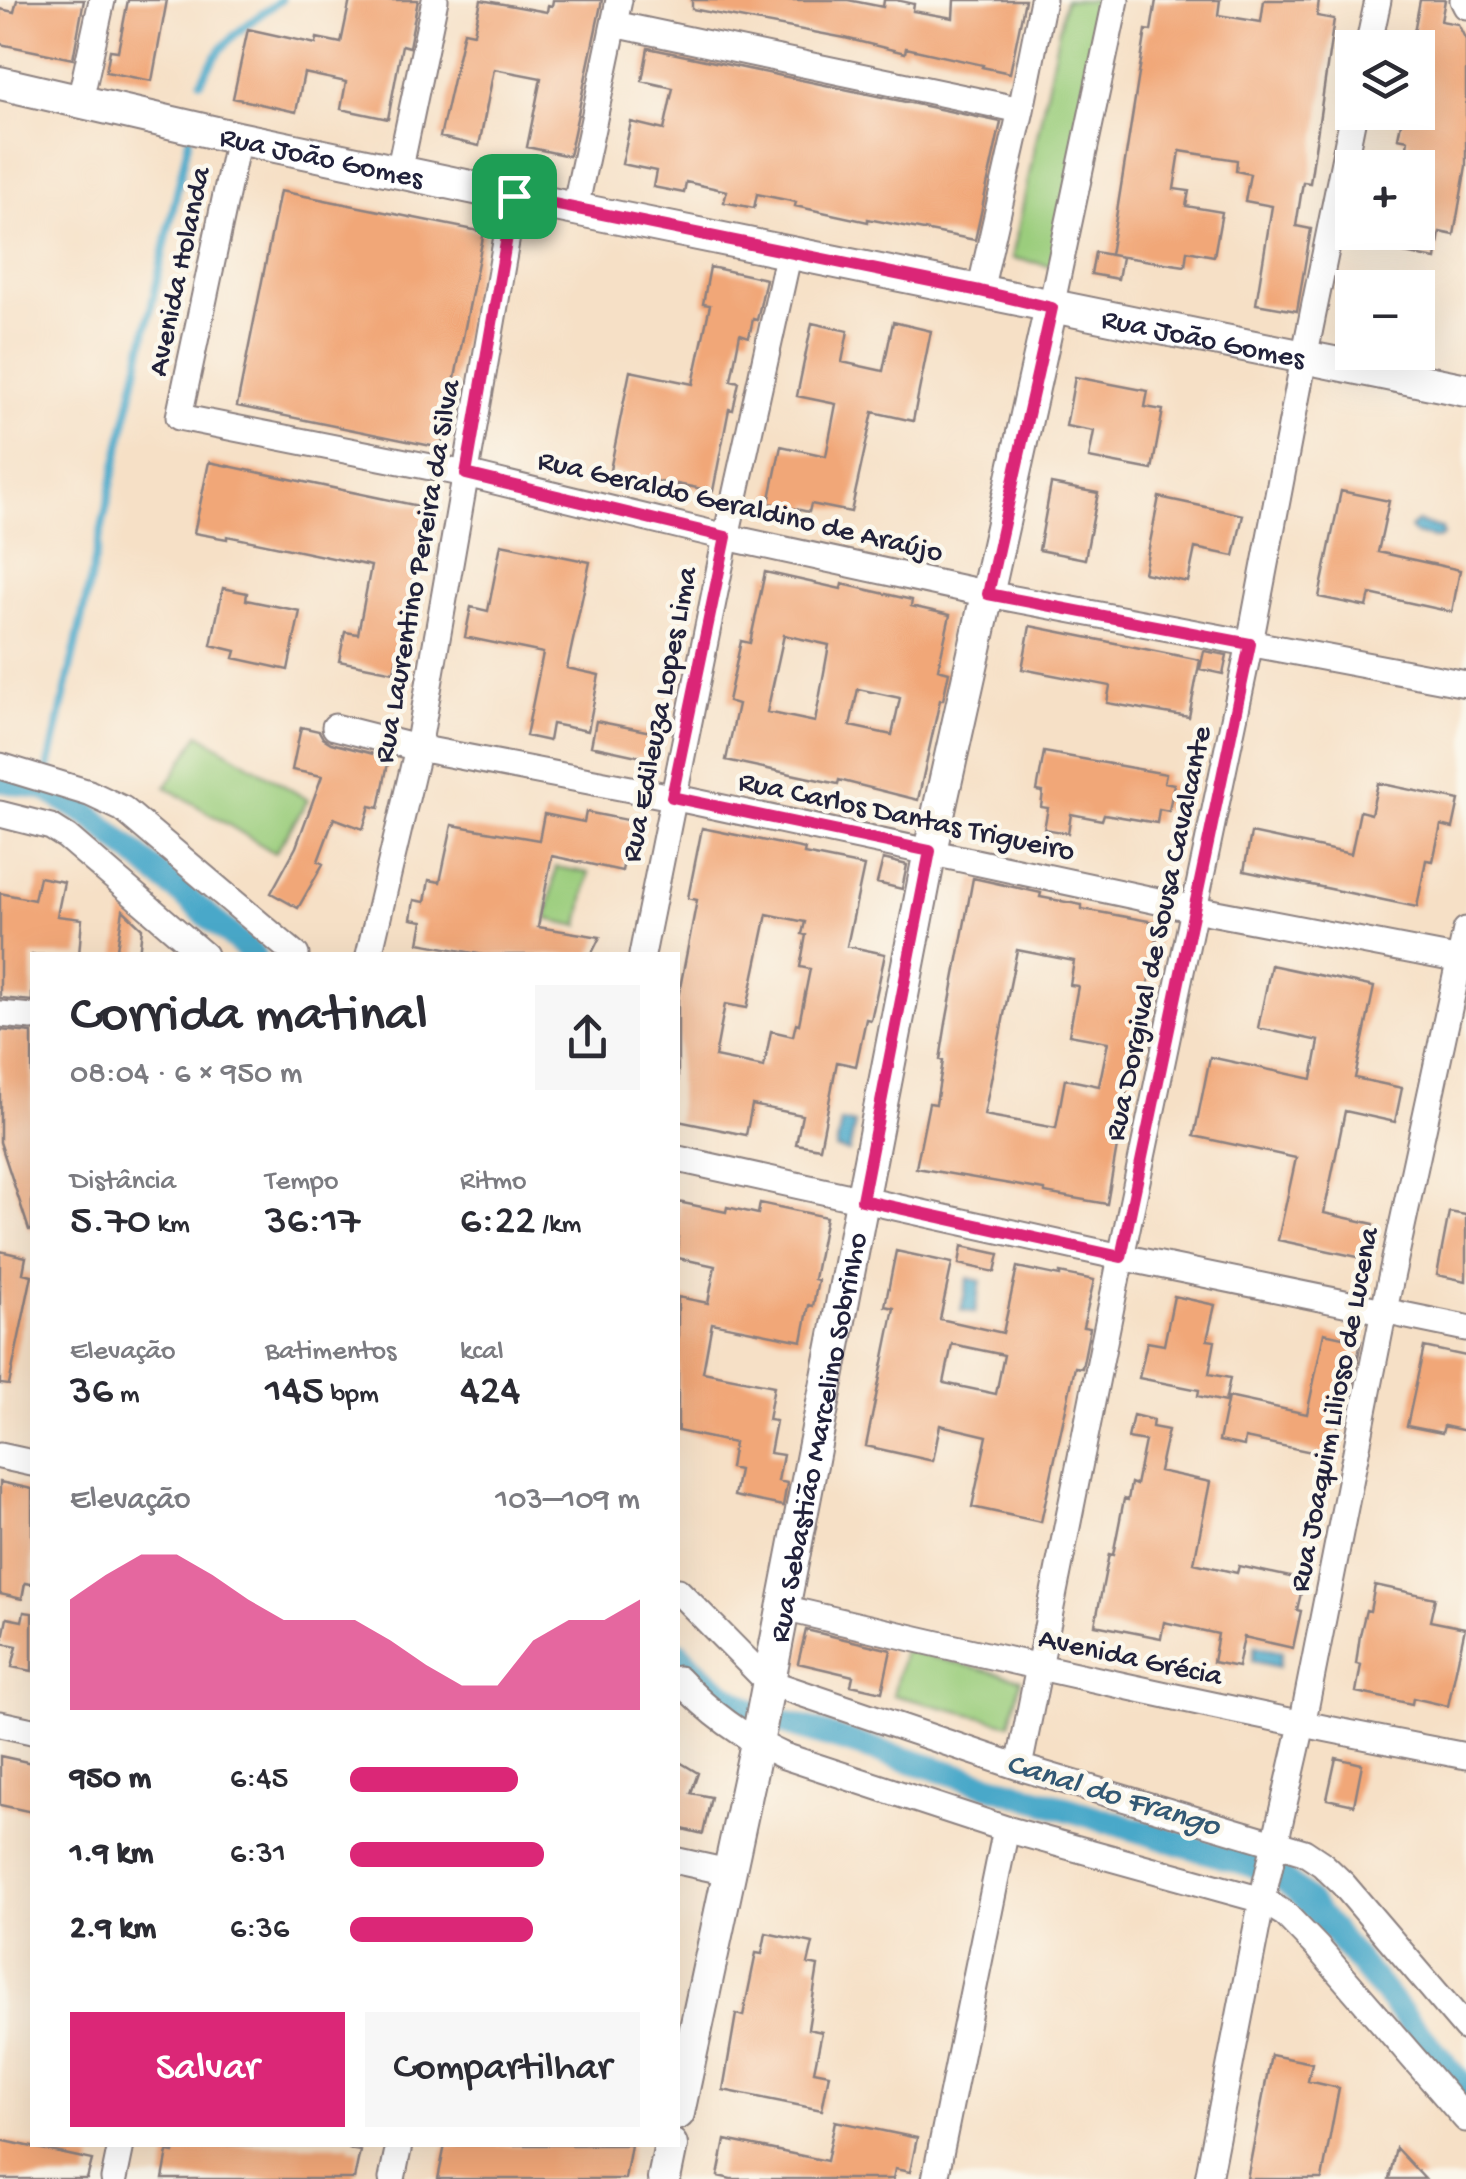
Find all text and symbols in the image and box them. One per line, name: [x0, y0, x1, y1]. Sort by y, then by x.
map controls: [1335, 30, 1435, 370]
button: layers: [1335, 30, 1435, 130]
street label: Rua João Gomes: [216, 121, 427, 199]
button: +: [1335, 150, 1435, 250]
pin: [472, 154, 557, 239]
street label: Avenida Holanda: [142, 163, 221, 380]
icon: arrive: [487, 169, 542, 224]
button: −: [1335, 270, 1435, 370]
street label: Rua João Gomes: [1098, 303, 1308, 379]
street label: Rua Laurentino Pereira da Silva: [368, 376, 471, 766]
street label: Rua Geraldo Geraldino de Araújo: [534, 445, 946, 572]
street label: Rua Edileuza Lopes Lima: [616, 563, 707, 865]
street label: Rua Dorgival de Sousa Cavalcante: [1099, 723, 1222, 1145]
street label: Rua Carlos Dantas Trigueiro: [735, 766, 1077, 871]
button: share: [535, 985, 640, 1090]
text: Corrida matinal: [70, 986, 428, 1050]
text: 08:04 · 6 × 950 m: [70, 1056, 302, 1094]
text: Distância: [70, 1166, 176, 1199]
text: Tempo: [265, 1166, 338, 1199]
text: Ritmo: [460, 1166, 527, 1199]
text: 5.70: [70, 1199, 151, 1248]
text: 36:17: [265, 1199, 360, 1248]
text: 6:22: [460, 1199, 536, 1248]
text: km: [151, 1209, 190, 1242]
text: /km: [536, 1209, 581, 1242]
street label: Rua Joaquim Lilioso de Lucena: [1284, 1223, 1389, 1595]
street label: Rua Sebastião Marcelino Sobrinho: [764, 1230, 878, 1646]
text: Elevação: [70, 1336, 176, 1369]
text: Batimentos: [265, 1336, 396, 1369]
text: kcal: [460, 1336, 504, 1369]
text: 36: [70, 1369, 113, 1418]
text: 145: [265, 1369, 324, 1418]
text: 424: [460, 1369, 520, 1418]
text: m: [113, 1379, 140, 1412]
text: bpm: [324, 1379, 379, 1412]
text: Elevação: [70, 1482, 191, 1520]
text: 103–109 m: [495, 1482, 640, 1520]
street label: Avenida Grécia: [1035, 1623, 1226, 1696]
water label: Canal do Frango: [1001, 1746, 1225, 1848]
text: 950 m: [70, 1761, 151, 1799]
text: 6:45: [230, 1761, 288, 1799]
text: 1.9 km: [70, 1836, 154, 1874]
text: 6:31: [230, 1836, 286, 1874]
text: 2.9 km: [70, 1911, 156, 1949]
text: 6:36: [230, 1911, 289, 1949]
button: Salvar: [70, 2012, 345, 2127]
button: Compartilhar: [365, 2012, 640, 2127]

